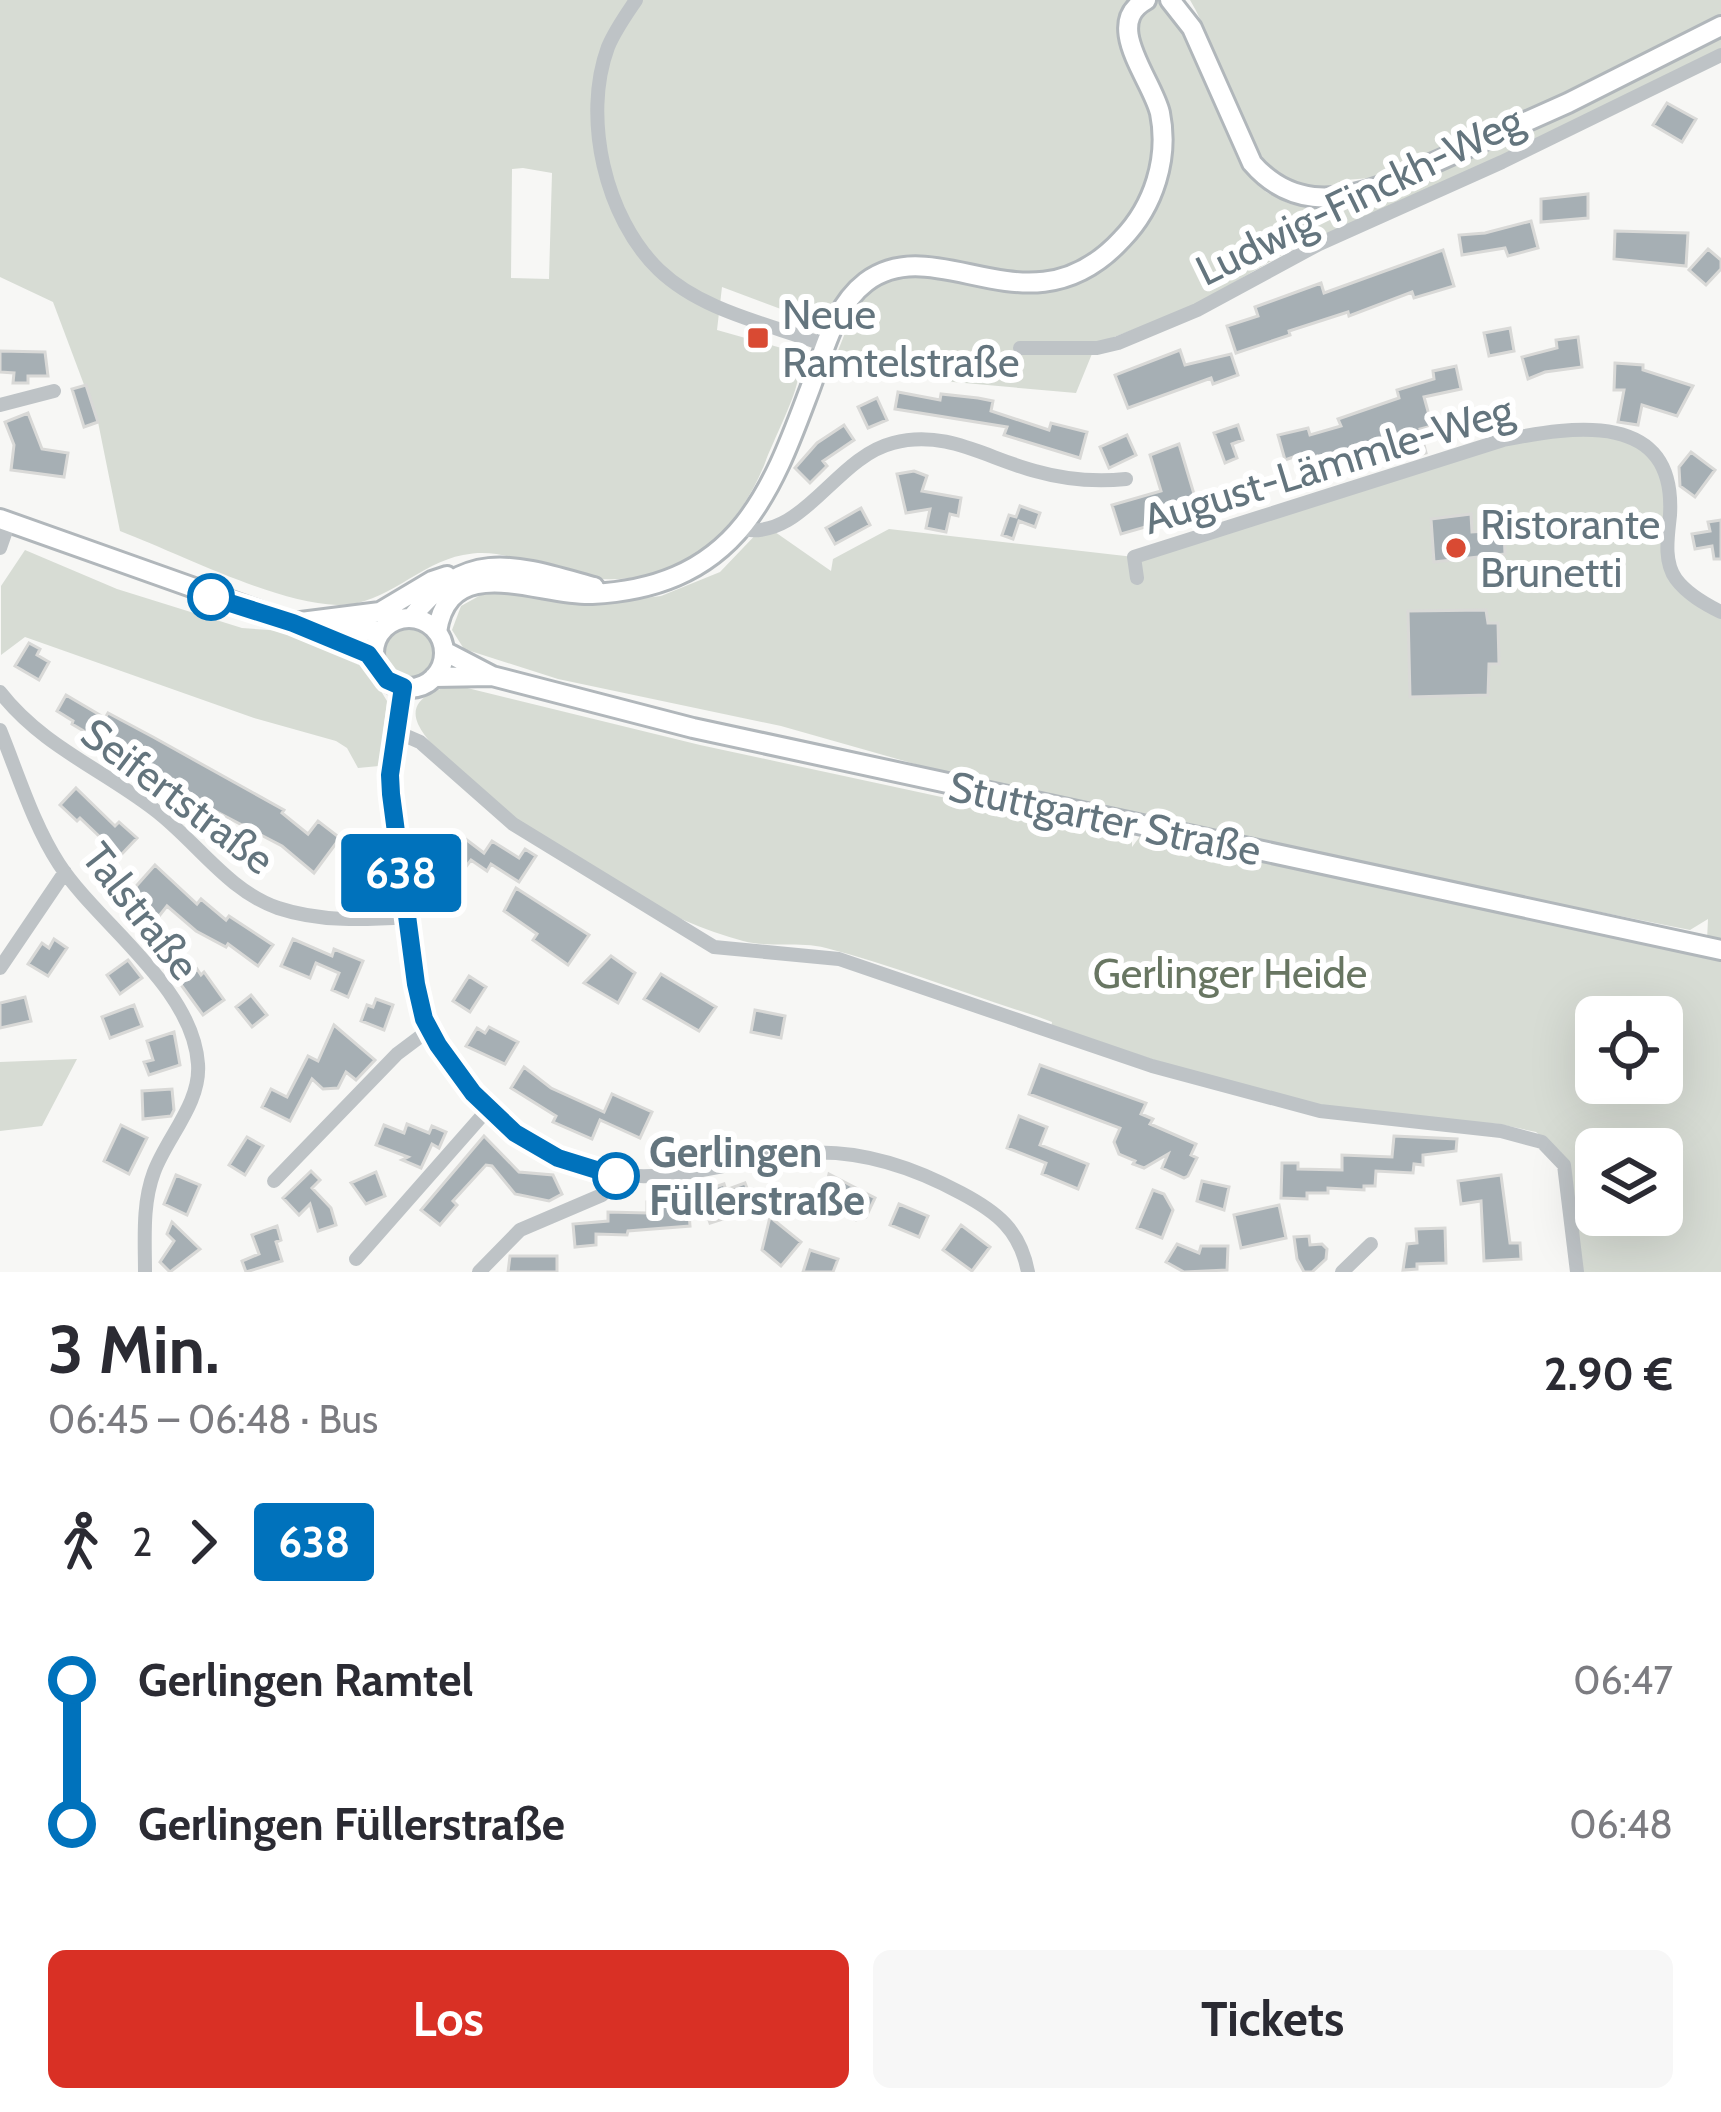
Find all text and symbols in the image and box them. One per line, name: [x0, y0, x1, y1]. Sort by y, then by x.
street label: Ludwig-Finckh-Weg: [1187, 93, 1532, 297]
place label: Neue Ramtelstraße: [782, 288, 1019, 388]
marker: Neue Ramtelstraße: [745, 325, 771, 351]
street label: August-Lämmle-Weg: [1137, 383, 1520, 545]
place label: Ristorante Brunetti: [1480, 498, 1660, 598]
marker: Ristorante Brunetti: [1443, 535, 1469, 561]
unlabelled marker: [189, 575, 233, 619]
street label: Seifertstraße: [71, 707, 285, 885]
street label: Stuttgarter Straße: [944, 760, 1266, 876]
street label: Talstraße: [71, 832, 211, 990]
line badge: 638: [332, 834, 470, 912]
text: 638: [365, 847, 437, 899]
park label: Gerlinger Heide: [1093, 947, 1367, 999]
map controls: [1575, 996, 1683, 1236]
button: locate: [1575, 996, 1683, 1104]
place label: Gerlingen Füllerstraße: [649, 1126, 865, 1226]
button: layers: [1575, 1128, 1683, 1236]
marker: Gerlingen Füllerstraße: [594, 1154, 638, 1198]
text: 3 Min.: [48, 1309, 220, 1390]
text: 2.90 €: [1544, 1347, 1673, 1401]
text: 06:45 – 06:48 · Bus: [48, 1395, 378, 1443]
icon: walk: [48, 1509, 114, 1575]
icon: forward: [170, 1509, 236, 1575]
text: 638: [278, 1516, 350, 1568]
text: 2: [132, 1518, 152, 1566]
text: Gerlingen Ramtel: [138, 1653, 473, 1707]
text: 06:47: [1573, 1656, 1673, 1704]
text: Gerlingen Füllerstraße: [138, 1797, 565, 1851]
text: 06:48: [1569, 1800, 1673, 1848]
button: Los: [48, 1950, 849, 2088]
button: Tickets: [873, 1950, 1673, 2088]

